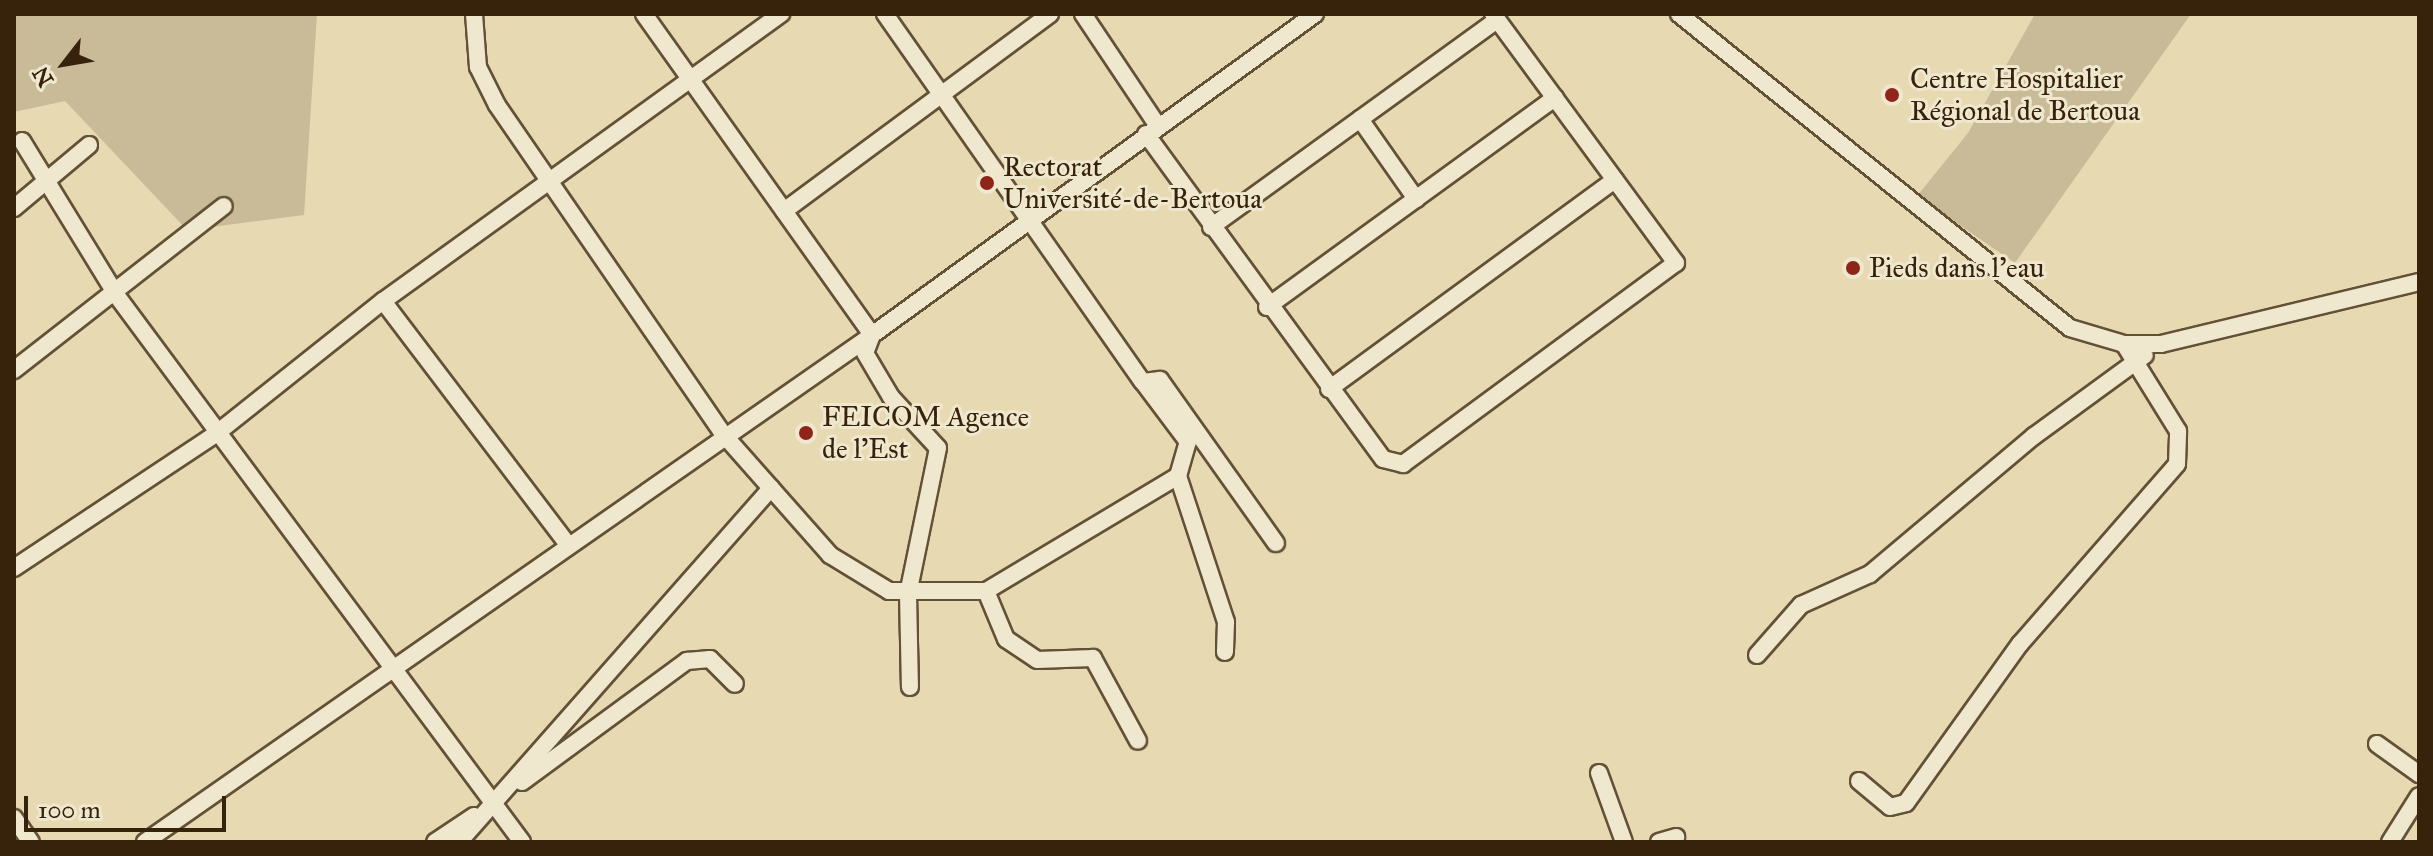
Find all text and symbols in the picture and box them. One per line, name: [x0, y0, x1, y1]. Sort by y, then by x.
north arrow: [24, 24, 104, 104]
text: N: [27, 62, 59, 92]
place label: Centre Hospitalier Régional de Bertoua: [1910, 62, 2140, 128]
marker: Centre Hospitalier Régional de Bertoua: [1881, 84, 1903, 106]
place label: Rectorat Université-de-Bertoua: [1003, 150, 1262, 216]
marker: Rectorat Université-de-Bertoua: [978, 174, 996, 192]
place label: Pieds dans l'eau: [1869, 251, 2044, 285]
marker: Pieds dans l'eau: [1844, 259, 1862, 277]
place label: FEICOM Agence de l'Est: [822, 400, 1029, 466]
marker: FEICOM Agence de l'Est: [797, 424, 815, 442]
scale bar: [28, 780, 230, 830]
text: 100 m: [38, 795, 101, 825]

